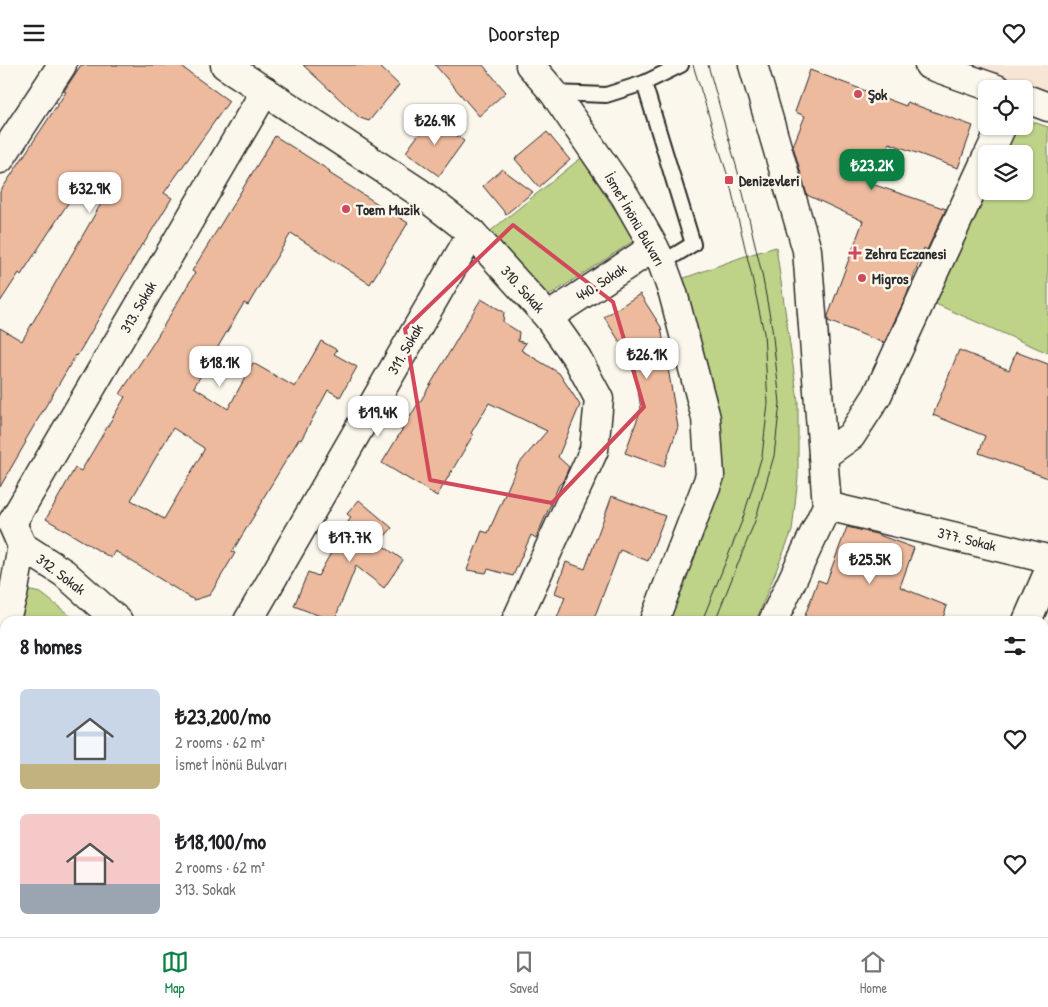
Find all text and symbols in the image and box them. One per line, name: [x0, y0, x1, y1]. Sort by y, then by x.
text: Doorstep: [489, 18, 559, 48]
icon: menu: [20, 19, 48, 47]
icon: heart: [1000, 19, 1028, 47]
map controls: [978, 80, 1033, 200]
button: locate: [978, 80, 1033, 135]
place label: Şok: [868, 84, 888, 105]
marker: Şok: [852, 88, 864, 100]
pin: ₺26.9K: [394, 103, 476, 146]
text: ₺26.9K: [415, 109, 455, 131]
button: layers: [978, 145, 1033, 200]
pin: ₺23.2K: [831, 149, 913, 191]
text: ₺23.2K: [850, 154, 894, 176]
street label: İsmet İnönü Bulvarı: [600, 168, 670, 270]
place label: Denizevleri: [739, 170, 800, 191]
pin: ₺32.9K: [49, 171, 131, 214]
marker: Denizevleri: [723, 174, 735, 186]
text: ₺32.9K: [69, 177, 111, 199]
place label: Toem Muzik: [355, 199, 420, 220]
marker: Toem Muzik: [340, 203, 352, 215]
place label: Zehra Eczanesi: [865, 243, 947, 264]
marker: Zehra Eczanesi: [849, 247, 861, 259]
street label: 440. Sokak: [572, 258, 630, 306]
street label: 310. Sokak: [496, 261, 550, 317]
place label: Migros: [872, 268, 909, 290]
marker: Migros: [856, 272, 868, 284]
street label: 313. Sokak: [115, 277, 161, 337]
street label: 311. Sokak: [382, 320, 428, 378]
pin: ₺26.1K: [606, 337, 688, 380]
text: ₺26.1K: [627, 343, 667, 365]
pin: ₺18.1K: [179, 345, 261, 388]
text: ₺18.1K: [200, 351, 240, 373]
pin: ₺19.4K: [337, 395, 419, 438]
text: ₺19.4K: [359, 401, 397, 423]
pin: ₺17.7K: [309, 521, 391, 563]
street label: 377. Sokak: [936, 522, 998, 556]
text: ₺17.7K: [329, 526, 371, 548]
pin: ₺25.5K: [829, 543, 911, 585]
street label: 312. Sokak: [32, 548, 90, 600]
text: ₺25.5K: [849, 548, 891, 570]
text: 8 homes: [20, 632, 82, 661]
icon: filters: [1001, 632, 1029, 660]
text: ₺23,200/mo: [175, 702, 271, 731]
icon: home: [60, 709, 120, 769]
icon: heart: [1001, 725, 1029, 753]
text: 2 rooms · 62 m²: [175, 731, 265, 753]
text: İsmet İnönü Bulvarı: [175, 753, 287, 775]
text: ₺18,100/mo: [175, 827, 266, 856]
icon: home: [60, 834, 120, 894]
icon: heart: [1001, 850, 1029, 878]
text: 2 rooms · 62 m²: [175, 856, 265, 878]
text: 313. Sokak: [175, 878, 236, 900]
tab: Map: [161, 948, 189, 997]
tab: Saved: [510, 948, 538, 997]
tab: Home: [859, 948, 887, 997]

